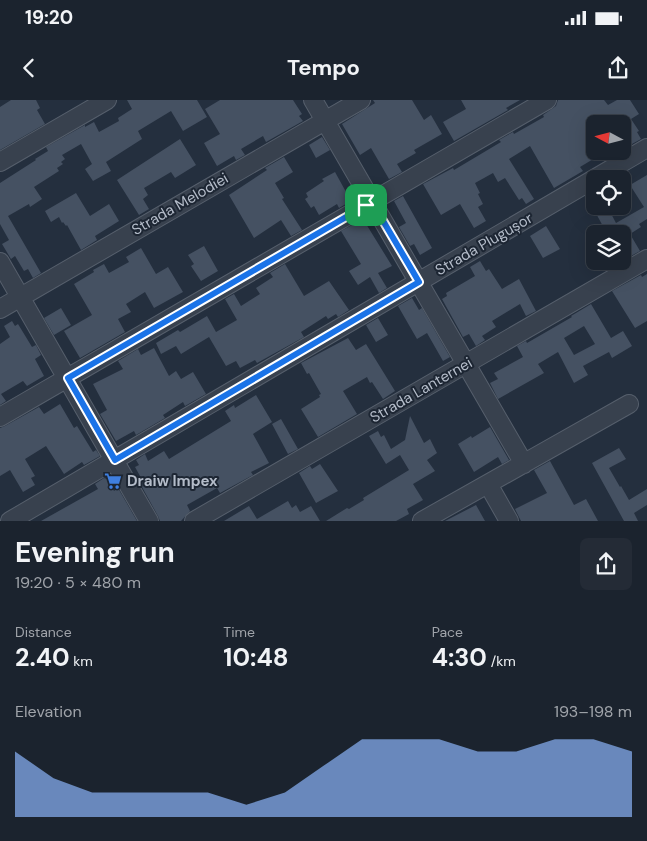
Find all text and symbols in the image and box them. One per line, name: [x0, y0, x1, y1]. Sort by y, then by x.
text: 19:20: [25, 5, 73, 30]
text: Tempo: [287, 53, 360, 82]
icon: back: [15, 54, 43, 82]
icon: share: [604, 54, 632, 82]
north arrow: [586, 115, 631, 160]
map controls: [586, 115, 631, 270]
street label: Strada Melodiei: [128, 168, 232, 240]
button: locate: [586, 170, 631, 215]
pin: [345, 184, 387, 226]
icon: arrive: [352, 191, 380, 219]
street label: Strada Plugușor: [432, 208, 537, 280]
button: layers: [586, 225, 631, 270]
street label: Strada Lanternei: [366, 353, 476, 427]
supermarket icon: Draiw Impex: [103, 471, 123, 491]
place label: Draiw Impex: [127, 471, 218, 491]
text: Evening run: [15, 534, 175, 571]
button: share: [580, 538, 632, 590]
text: 19:20 · 5 × 480 m: [15, 572, 141, 593]
text: Distance: [15, 623, 72, 641]
text: Time: [223, 623, 255, 641]
text: Pace: [432, 623, 463, 641]
text: 2.40: [15, 641, 70, 674]
text: 10:48: [223, 641, 288, 674]
text: 4:30: [432, 641, 487, 674]
text: km: [70, 652, 93, 670]
text: /km: [487, 652, 516, 670]
text: Elevation: [15, 701, 82, 722]
text: 193–198 m: [554, 701, 632, 722]

